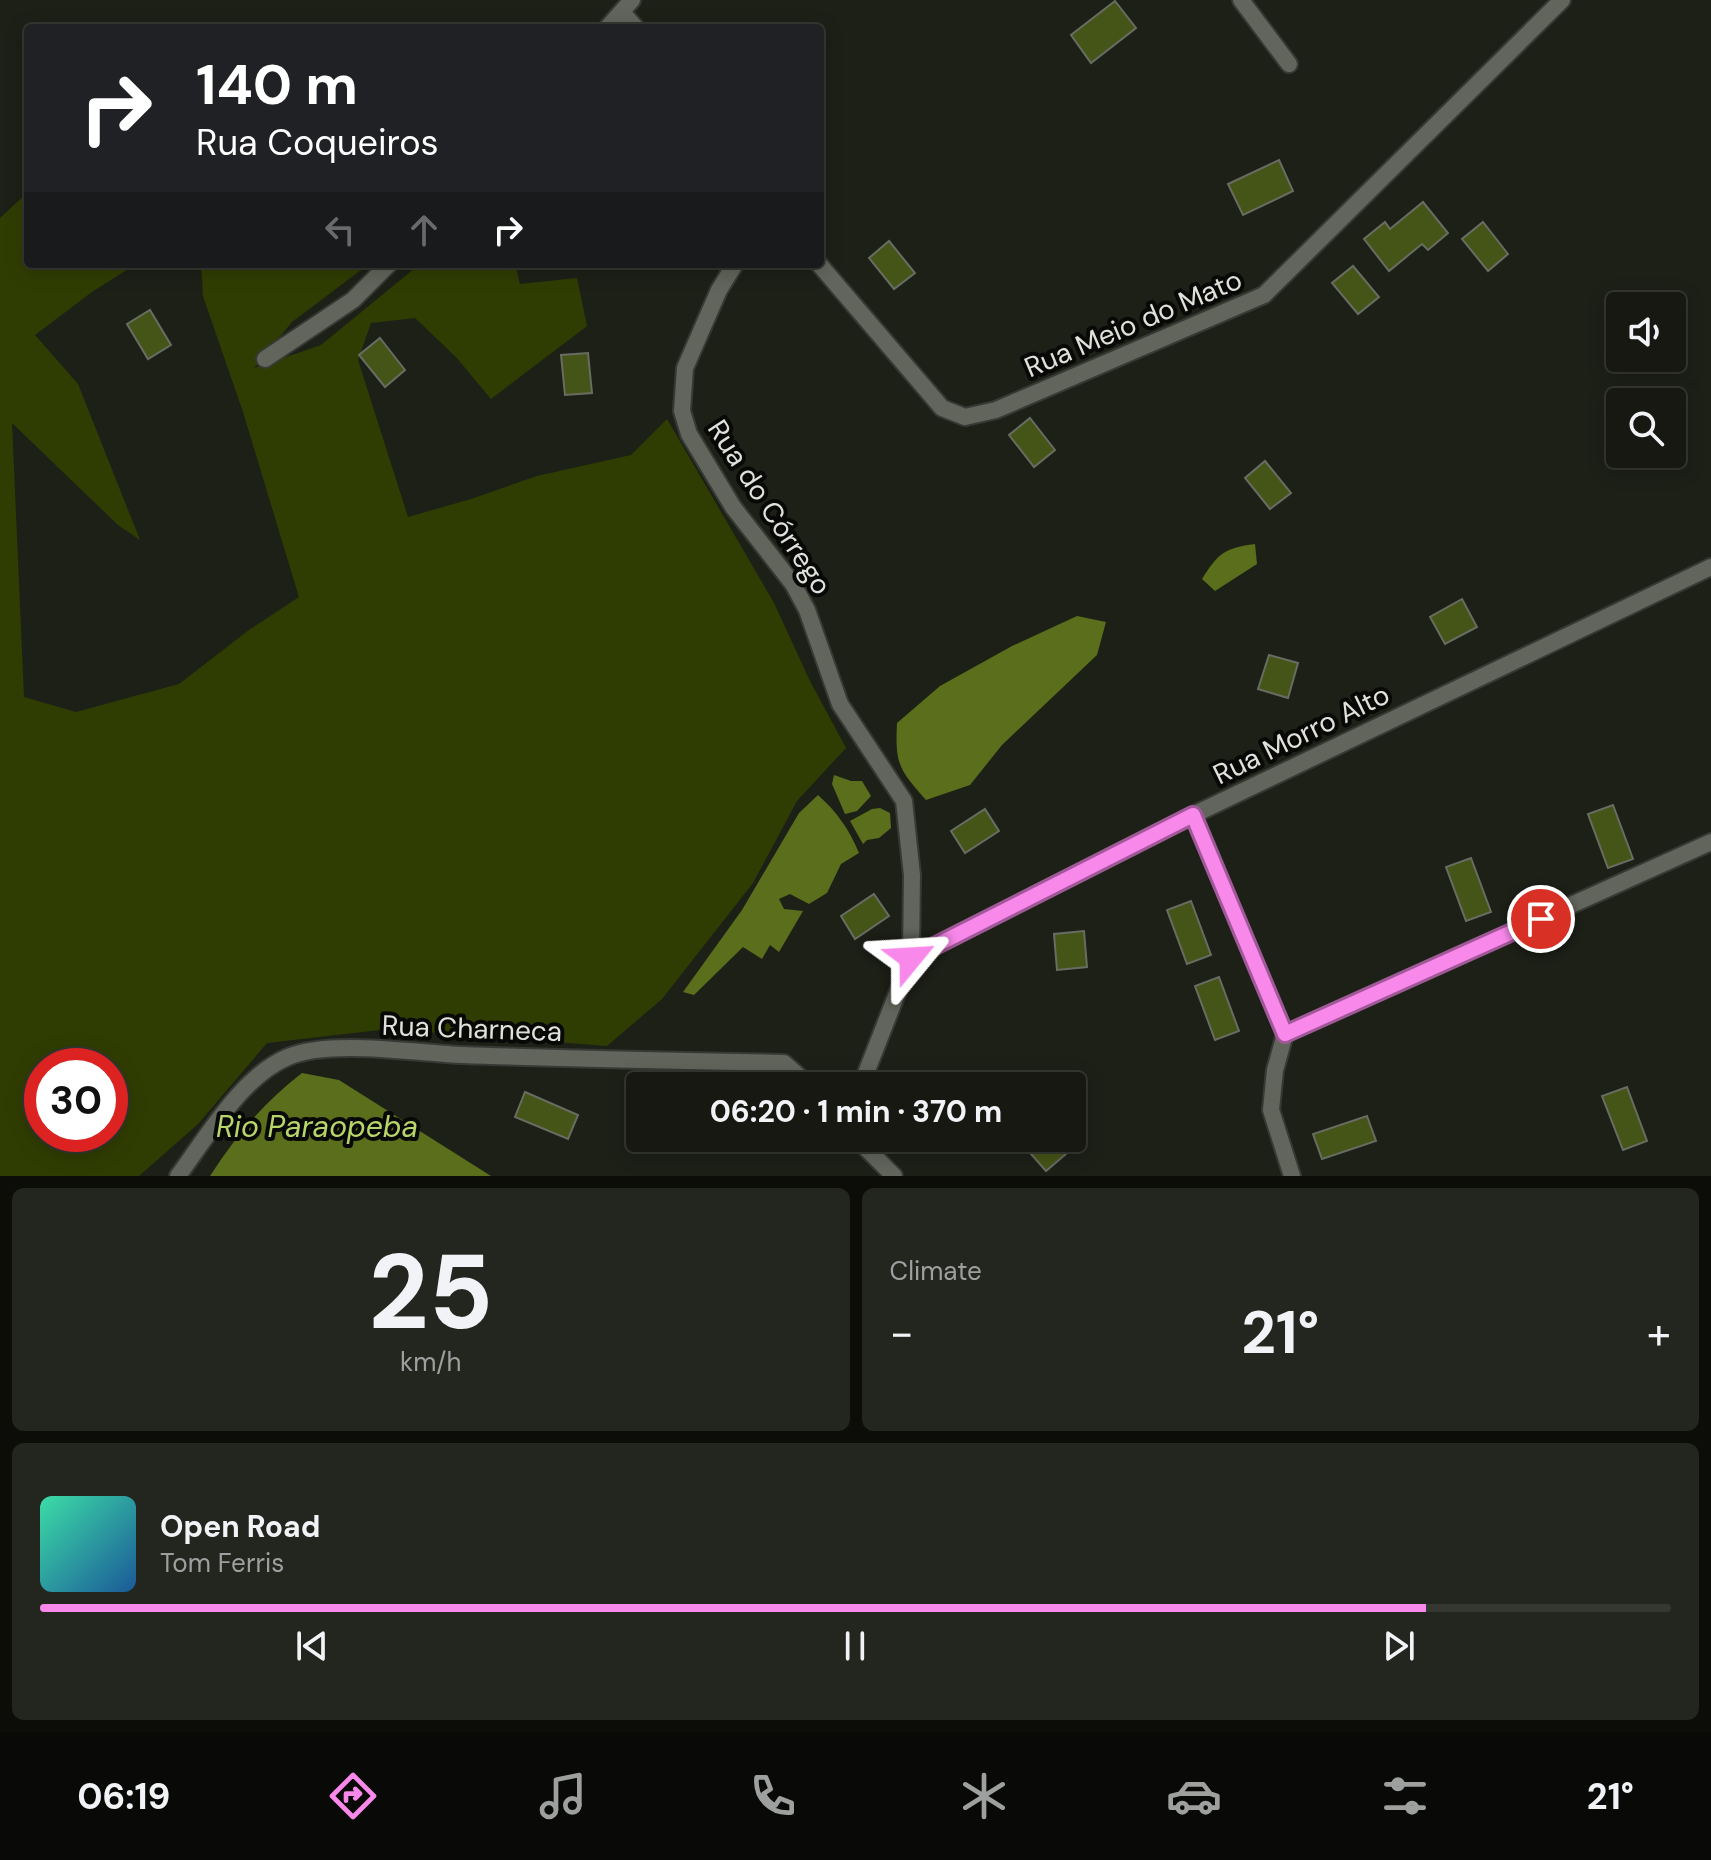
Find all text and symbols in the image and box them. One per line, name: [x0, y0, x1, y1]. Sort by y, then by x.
text: 140 m: [196, 48, 358, 121]
icon: right: [64, 56, 168, 160]
text: Rua Coqueiros: [196, 119, 439, 166]
icon: left: [318, 208, 362, 252]
icon: ahead: [402, 208, 446, 252]
icon: right: [486, 208, 530, 252]
street label: Rua Meio do Mato: [1019, 261, 1248, 386]
map controls: [1606, 292, 1686, 468]
button: sound: [1606, 292, 1686, 372]
button: search: [1606, 388, 1686, 468]
street label: Rua do Córrego: [699, 413, 840, 602]
street label: Rua Morro Alto: [1207, 676, 1396, 793]
pin: [1507, 885, 1575, 953]
icon: arrive: [1519, 897, 1563, 941]
position arrow: [869, 916, 953, 1000]
street label: Rua Charneca: [381, 1007, 563, 1050]
speed limit sign: 30: [24, 1048, 128, 1152]
text: 06:20 · 1 min · 370 m: [710, 1092, 1002, 1131]
water label: Rio Paraopeba: [216, 1107, 418, 1146]
text: 25: [368, 1225, 493, 1360]
text: Climate: [890, 1254, 982, 1288]
text: 21°: [1241, 1293, 1319, 1372]
text: −: [890, 1304, 914, 1362]
text: +: [1647, 1304, 1671, 1362]
text: km/h: [400, 1345, 461, 1379]
text: Open Road: [160, 1507, 320, 1546]
text: Tom Ferris: [160, 1546, 284, 1580]
icon: previous: [290, 1624, 334, 1668]
icon: pause: [833, 1624, 877, 1668]
icon: next: [1377, 1624, 1421, 1668]
icon: directions: [325, 1768, 381, 1824]
icon: music: [535, 1768, 591, 1824]
icon: phone: [745, 1768, 801, 1824]
icon: climate: [956, 1768, 1012, 1824]
icon: car: [1166, 1768, 1222, 1824]
icon: filters: [1377, 1768, 1433, 1824]
text: 06:19: [77, 1773, 170, 1820]
text: 21°: [1587, 1773, 1634, 1820]

